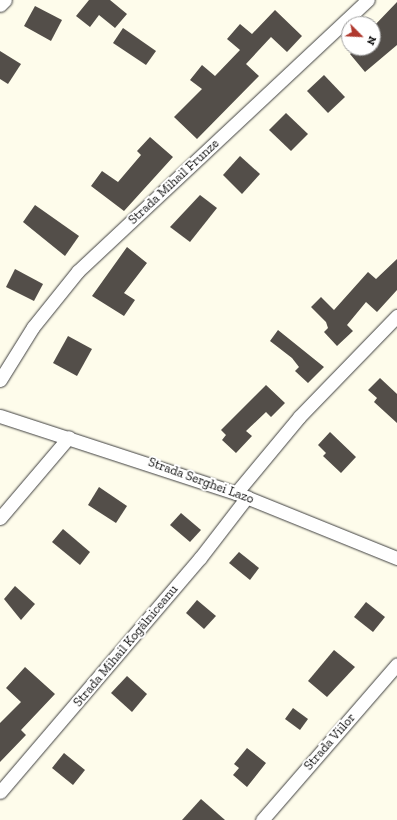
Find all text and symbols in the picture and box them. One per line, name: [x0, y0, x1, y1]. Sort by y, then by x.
north arrow: [341, 16, 381, 56]
text: N: [364, 34, 379, 47]
street label: Strada Mihail Frunze: [125, 136, 223, 228]
street label: Strada Serghei Lazo: [146, 455, 256, 507]
street label: Strada Mihail Kogălniceanu: [70, 582, 182, 710]
street label: Strada Viilor: [301, 710, 359, 774]

